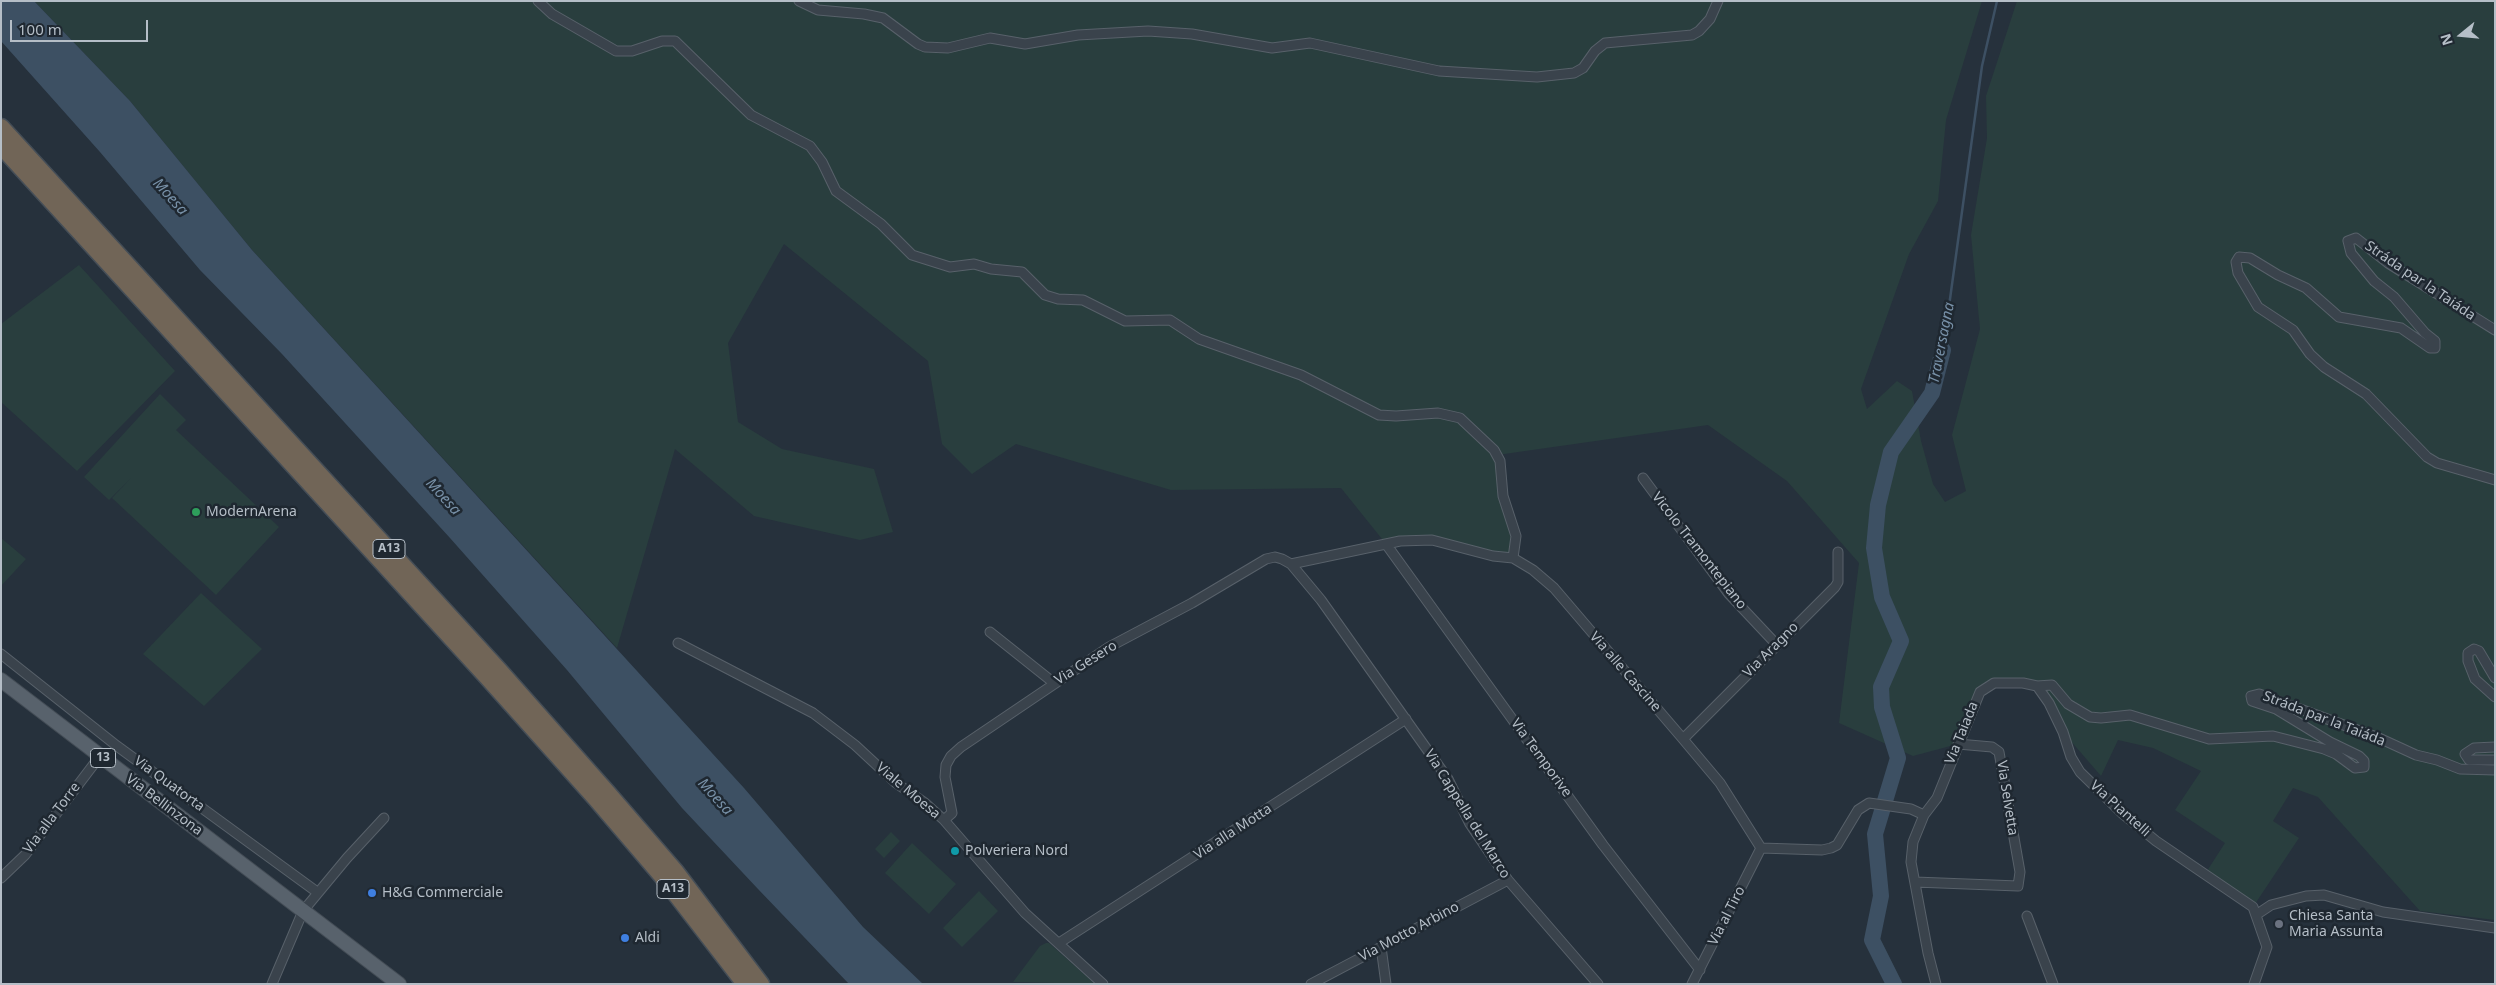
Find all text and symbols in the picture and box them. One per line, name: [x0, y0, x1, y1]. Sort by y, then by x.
scale bar: [12, 10, 150, 42]
north arrow: [2436, 10, 2486, 60]
text: 100 m: [18, 19, 62, 39]
text: N: [2435, 31, 2457, 48]
water label: Moesa: [149, 175, 191, 219]
street label: Stráda par la Taiáda: [2362, 238, 2478, 324]
water label: Traversagna: [1925, 301, 1959, 385]
water label: Moesa: [422, 475, 464, 519]
street label: Vicolo Tramontepiano: [1648, 489, 1750, 613]
place label: ModernArena: [206, 504, 297, 520]
marker: ModernArena: [190, 506, 202, 518]
road number: A13: [373, 540, 405, 558]
street label: Via Aragno: [1740, 619, 1802, 681]
street label: Via alle Cascine: [1586, 629, 1664, 715]
street label: Via Gesero: [1052, 637, 1120, 689]
street label: Stráda par la Taiáda: [2260, 688, 2388, 750]
street label: Via Taiada: [1942, 699, 1982, 767]
street label: Via Temporive: [1507, 716, 1575, 800]
street label: Via Cappella del Marco: [1420, 746, 1514, 882]
road number: 13: [90, 748, 116, 768]
street label: Via Quatorta: [130, 753, 208, 815]
street label: Viale Moesa: [872, 759, 944, 823]
street label: Via Selvetta: [1993, 759, 2021, 837]
street label: Via Bellinzona: [122, 771, 206, 839]
water label: Moesa: [694, 775, 736, 819]
street label: Via Piantelli: [2086, 777, 2154, 841]
street label: Via alla Torre: [20, 779, 84, 857]
street label: Via alla Motta: [1191, 801, 1275, 863]
place label: Polveriera Nord: [965, 843, 1068, 859]
marker: Polveriera Nord: [949, 845, 961, 857]
road number: A13: [657, 880, 689, 899]
street label: Via al Tiro: [1705, 884, 1749, 948]
place label: H&G Commerciale: [382, 885, 503, 901]
marker: H&G Commerciale: [366, 887, 378, 899]
street label: Via Motto Arbino: [1356, 899, 1462, 965]
place label: Chiesa Santa Maria Assunta: [2289, 908, 2383, 940]
marker: Chiesa Santa Maria Assunta: [2273, 918, 2285, 930]
place label: Aldi: [635, 930, 660, 946]
marker: Aldi: [619, 932, 631, 944]

